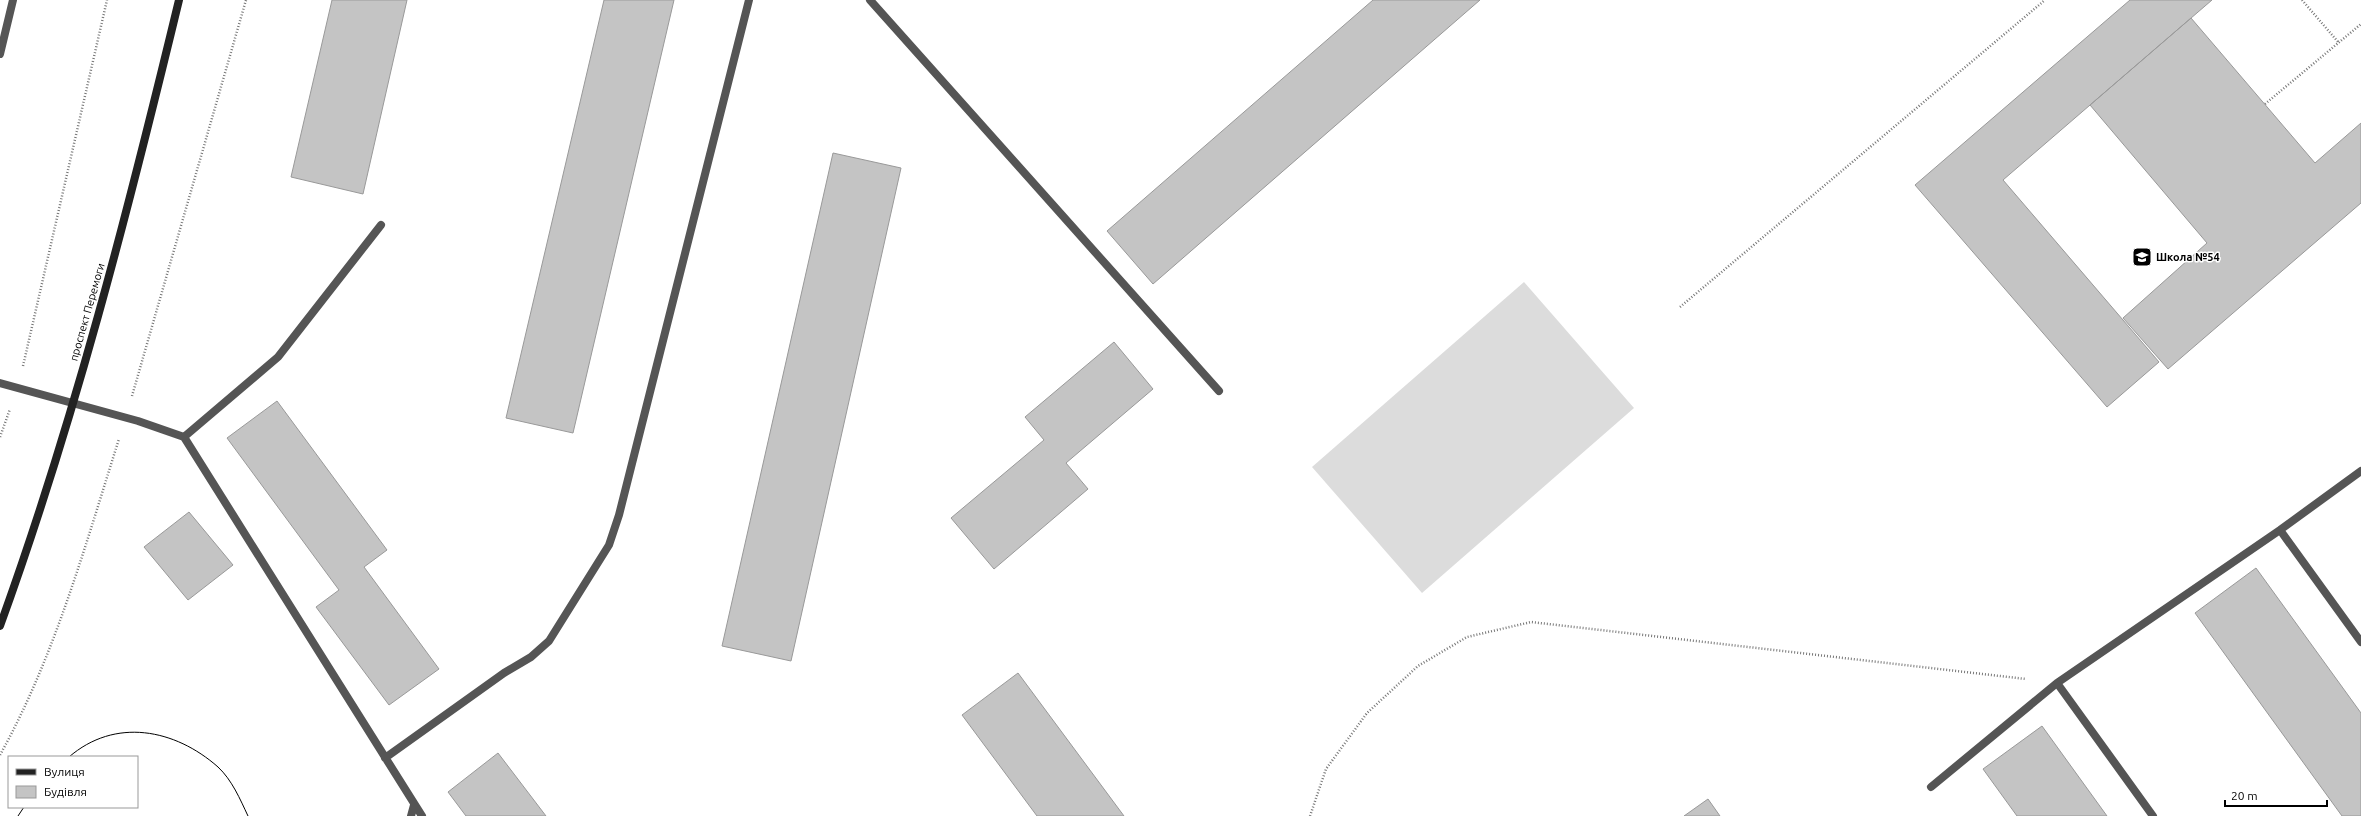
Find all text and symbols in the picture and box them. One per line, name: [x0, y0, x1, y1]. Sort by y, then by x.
school or university icon: Школа №54: [2131, 246, 2153, 268]
place label: Школа №54: [2156, 251, 2220, 263]
street label: проспект Перемоги: [67, 262, 107, 362]
legend: [8, 756, 138, 808]
text: Вулиця: [44, 765, 85, 778]
scale bar: [2225, 782, 2327, 808]
text: Будівля: [44, 785, 87, 798]
text: 20 m: [2231, 789, 2258, 802]

